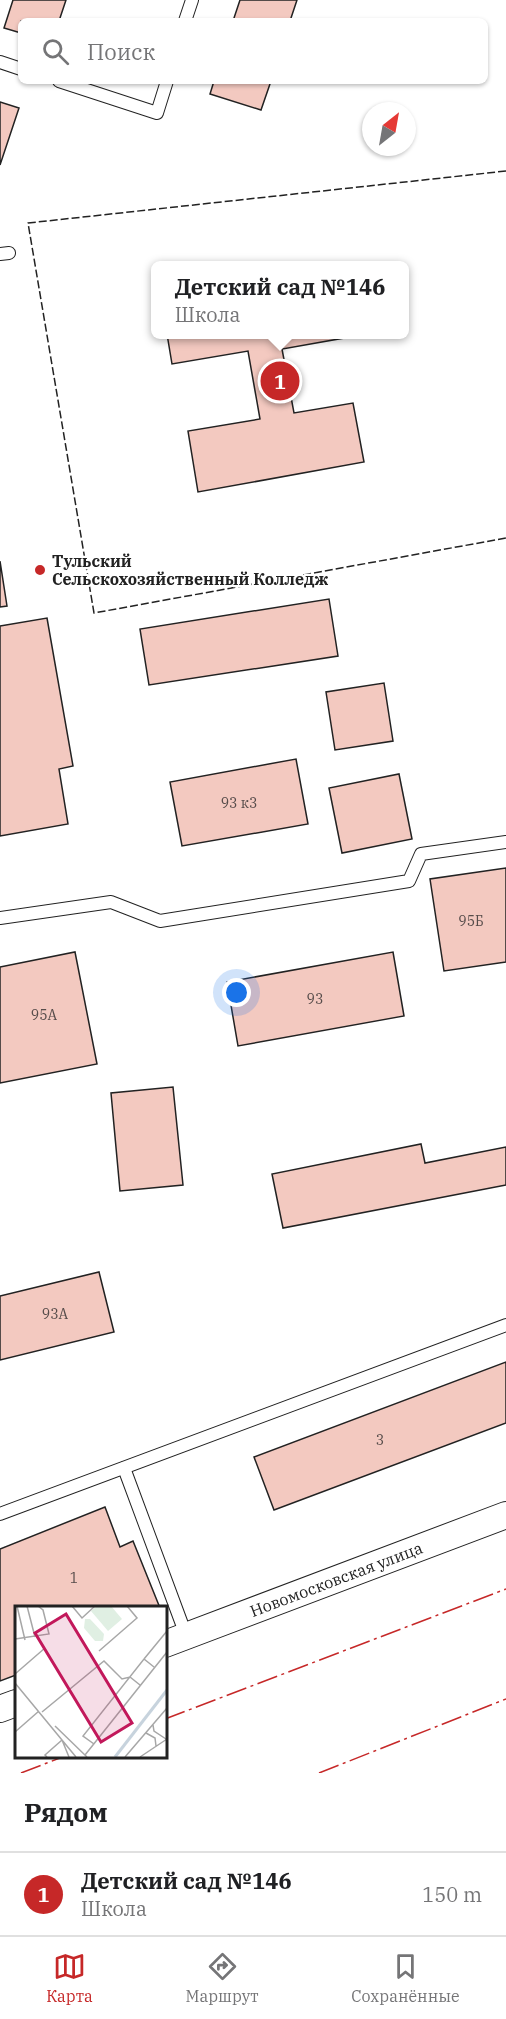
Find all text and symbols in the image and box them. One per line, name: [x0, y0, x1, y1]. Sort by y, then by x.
search box: [18, 18, 488, 84]
icon: search: [39, 35, 72, 68]
text: Поиск: [87, 37, 155, 66]
north arrow: [362, 102, 416, 156]
popup: [151, 261, 409, 339]
text: Детский сад №146: [175, 272, 385, 301]
text: Школа: [175, 301, 240, 328]
pin: 1: [260, 358, 300, 404]
place label: Тульский Сельскохозяйственный Колледж: [52, 551, 328, 589]
marker: Тульский Сельскохозяйственный Колледж: [33, 563, 47, 577]
house number: 93 к3: [221, 794, 257, 812]
house number: 95Б: [458, 912, 484, 930]
your location: [222, 978, 251, 1007]
house number: 93: [307, 990, 323, 1008]
house number: 95А: [31, 1006, 58, 1024]
house number: 93А: [42, 1305, 69, 1323]
house number: 3: [376, 1431, 384, 1449]
street label: Новомосковская улица: [247, 1537, 426, 1621]
house number: 1: [70, 1569, 78, 1587]
inset map: [15, 1606, 166, 1758]
text: Рядом: [24, 1795, 108, 1829]
text: Детский сад №146: [81, 1866, 292, 1895]
text: 1: [38, 1881, 50, 1908]
text: 150 m: [422, 1881, 482, 1908]
text: Школа: [81, 1895, 147, 1922]
tab: Карта: [46, 1950, 93, 2006]
tab: Маршрут: [185, 1950, 259, 2006]
tab: Сохранённые: [351, 1950, 460, 2006]

